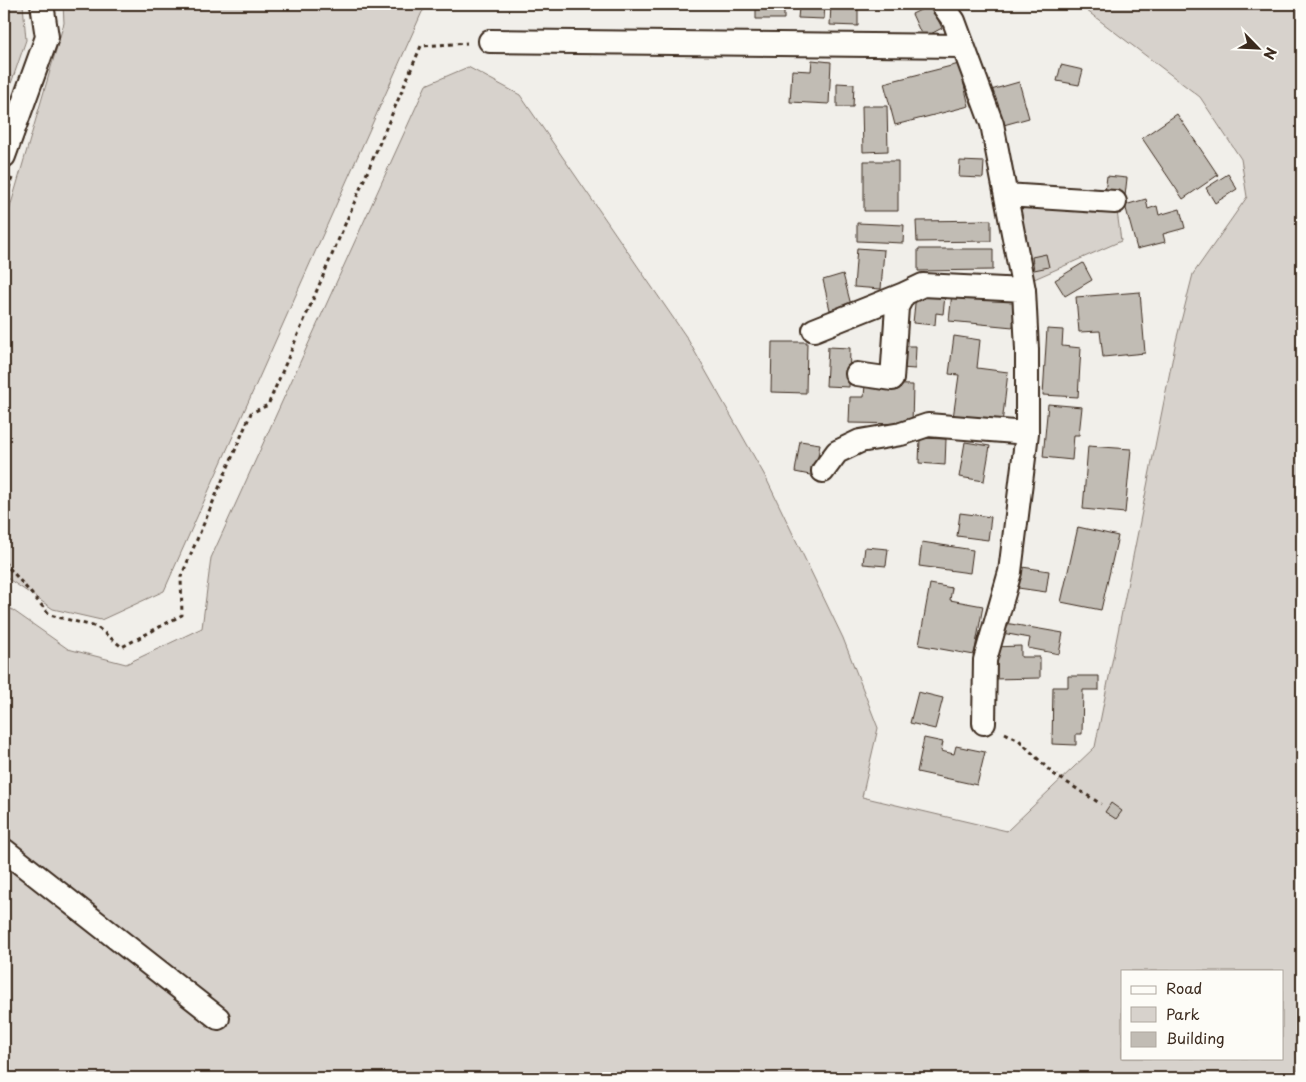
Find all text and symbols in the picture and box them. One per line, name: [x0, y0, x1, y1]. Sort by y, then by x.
north arrow: [1234, 22, 1284, 72]
text: N: [1258, 44, 1282, 63]
legend: [1121, 970, 1284, 1060]
text: Road: [1166, 976, 1202, 999]
text: Park: [1166, 1002, 1200, 1025]
text: Building: [1166, 1026, 1225, 1049]

